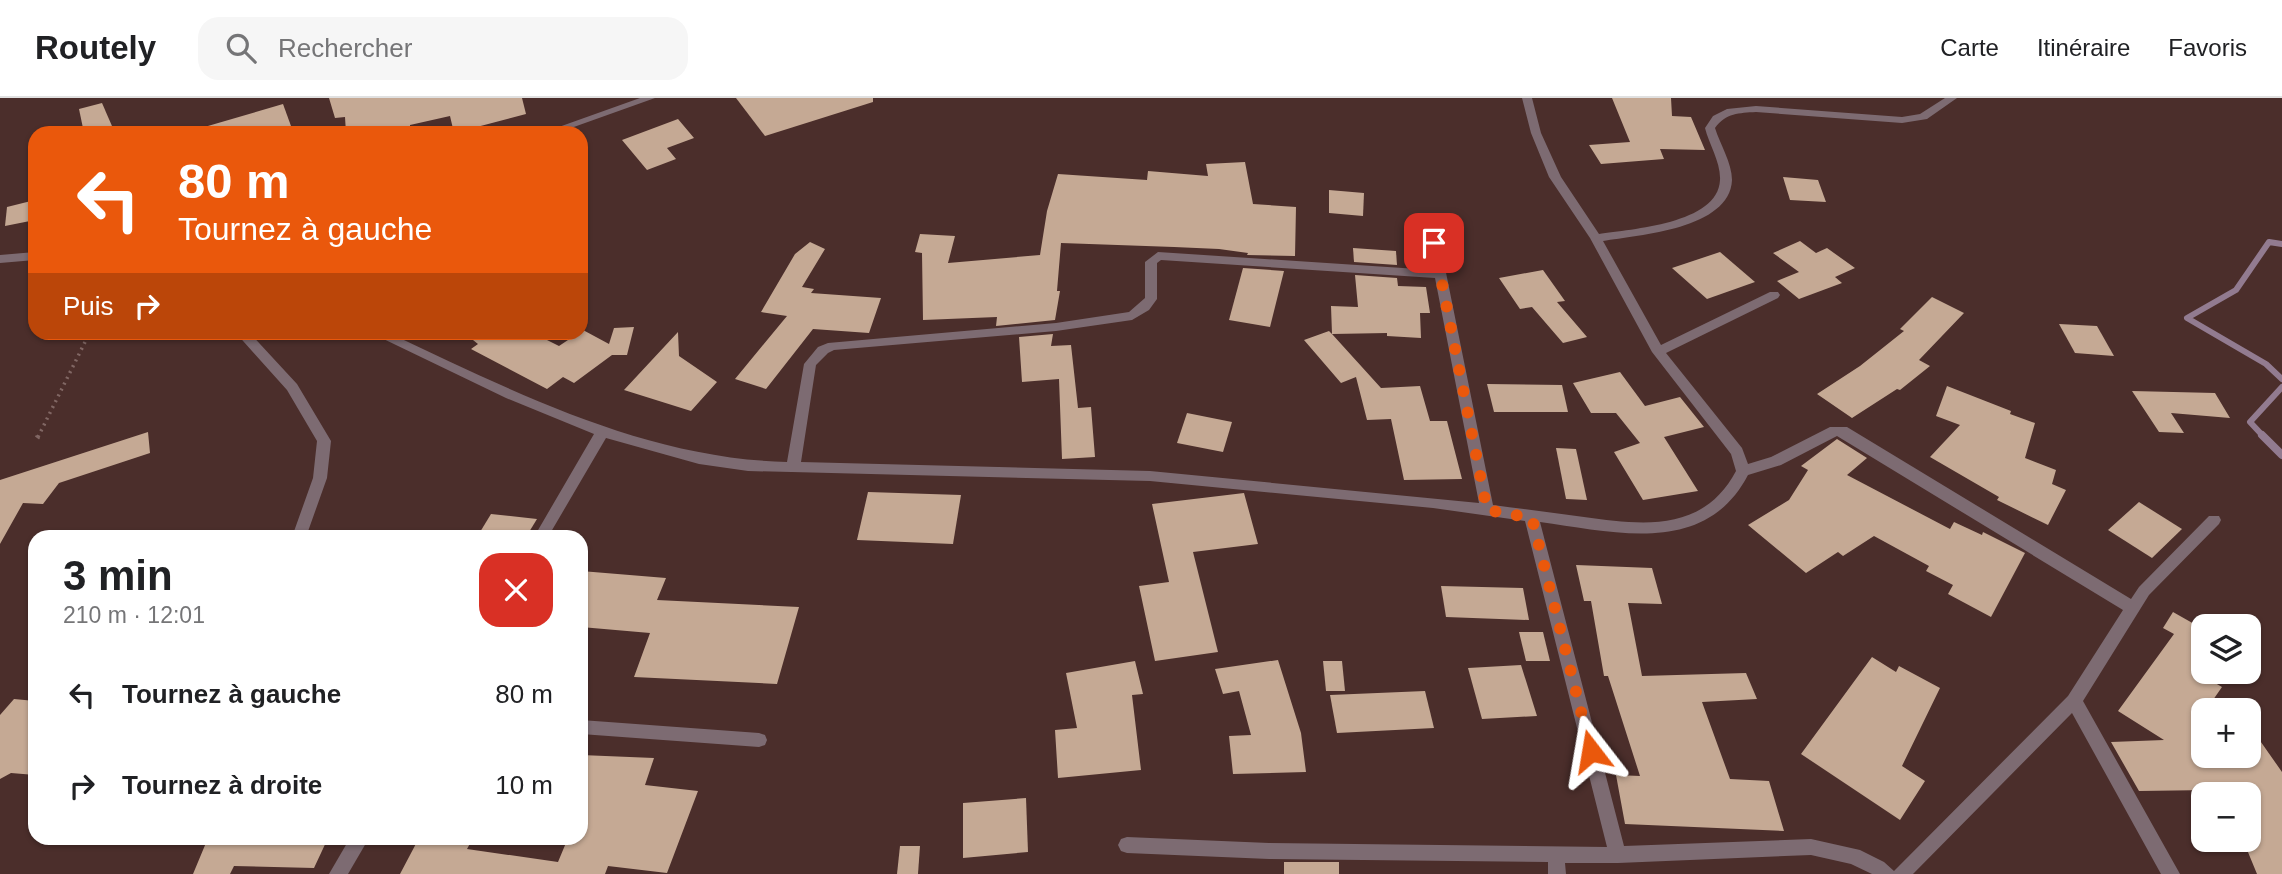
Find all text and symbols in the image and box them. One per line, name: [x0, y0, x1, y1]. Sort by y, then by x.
search box: [198, 17, 688, 80]
text: Routely: [35, 29, 156, 66]
icon: search: [222, 29, 260, 67]
text: Rechercher: [278, 33, 412, 63]
text: Carte: [1940, 34, 1999, 61]
text: Itinéraire: [2037, 34, 2130, 61]
text: Favoris: [2168, 34, 2247, 61]
icon: left: [63, 154, 154, 245]
text: 80 m: [178, 154, 290, 208]
text: Tournez à gauche: [178, 211, 432, 247]
pin: [1404, 213, 1464, 273]
icon: arrive: [1415, 224, 1453, 262]
icon: right: [128, 287, 166, 325]
text: Puis: [63, 291, 114, 321]
text: 3 min: [63, 552, 173, 599]
button: close: [479, 553, 553, 627]
text: 210 m · 12:01: [63, 602, 205, 628]
map controls: [2191, 614, 2261, 852]
button: layers: [2191, 614, 2261, 684]
icon: left: [63, 676, 101, 714]
text: Tournez à gauche: [122, 679, 341, 709]
text: 80 m: [495, 679, 553, 709]
button: +: [2191, 698, 2261, 768]
position arrow: [1554, 714, 1628, 788]
icon: right: [63, 767, 101, 805]
text: Tournez à droite: [122, 770, 322, 800]
text: 10 m: [495, 770, 553, 800]
button: −: [2191, 782, 2261, 852]

